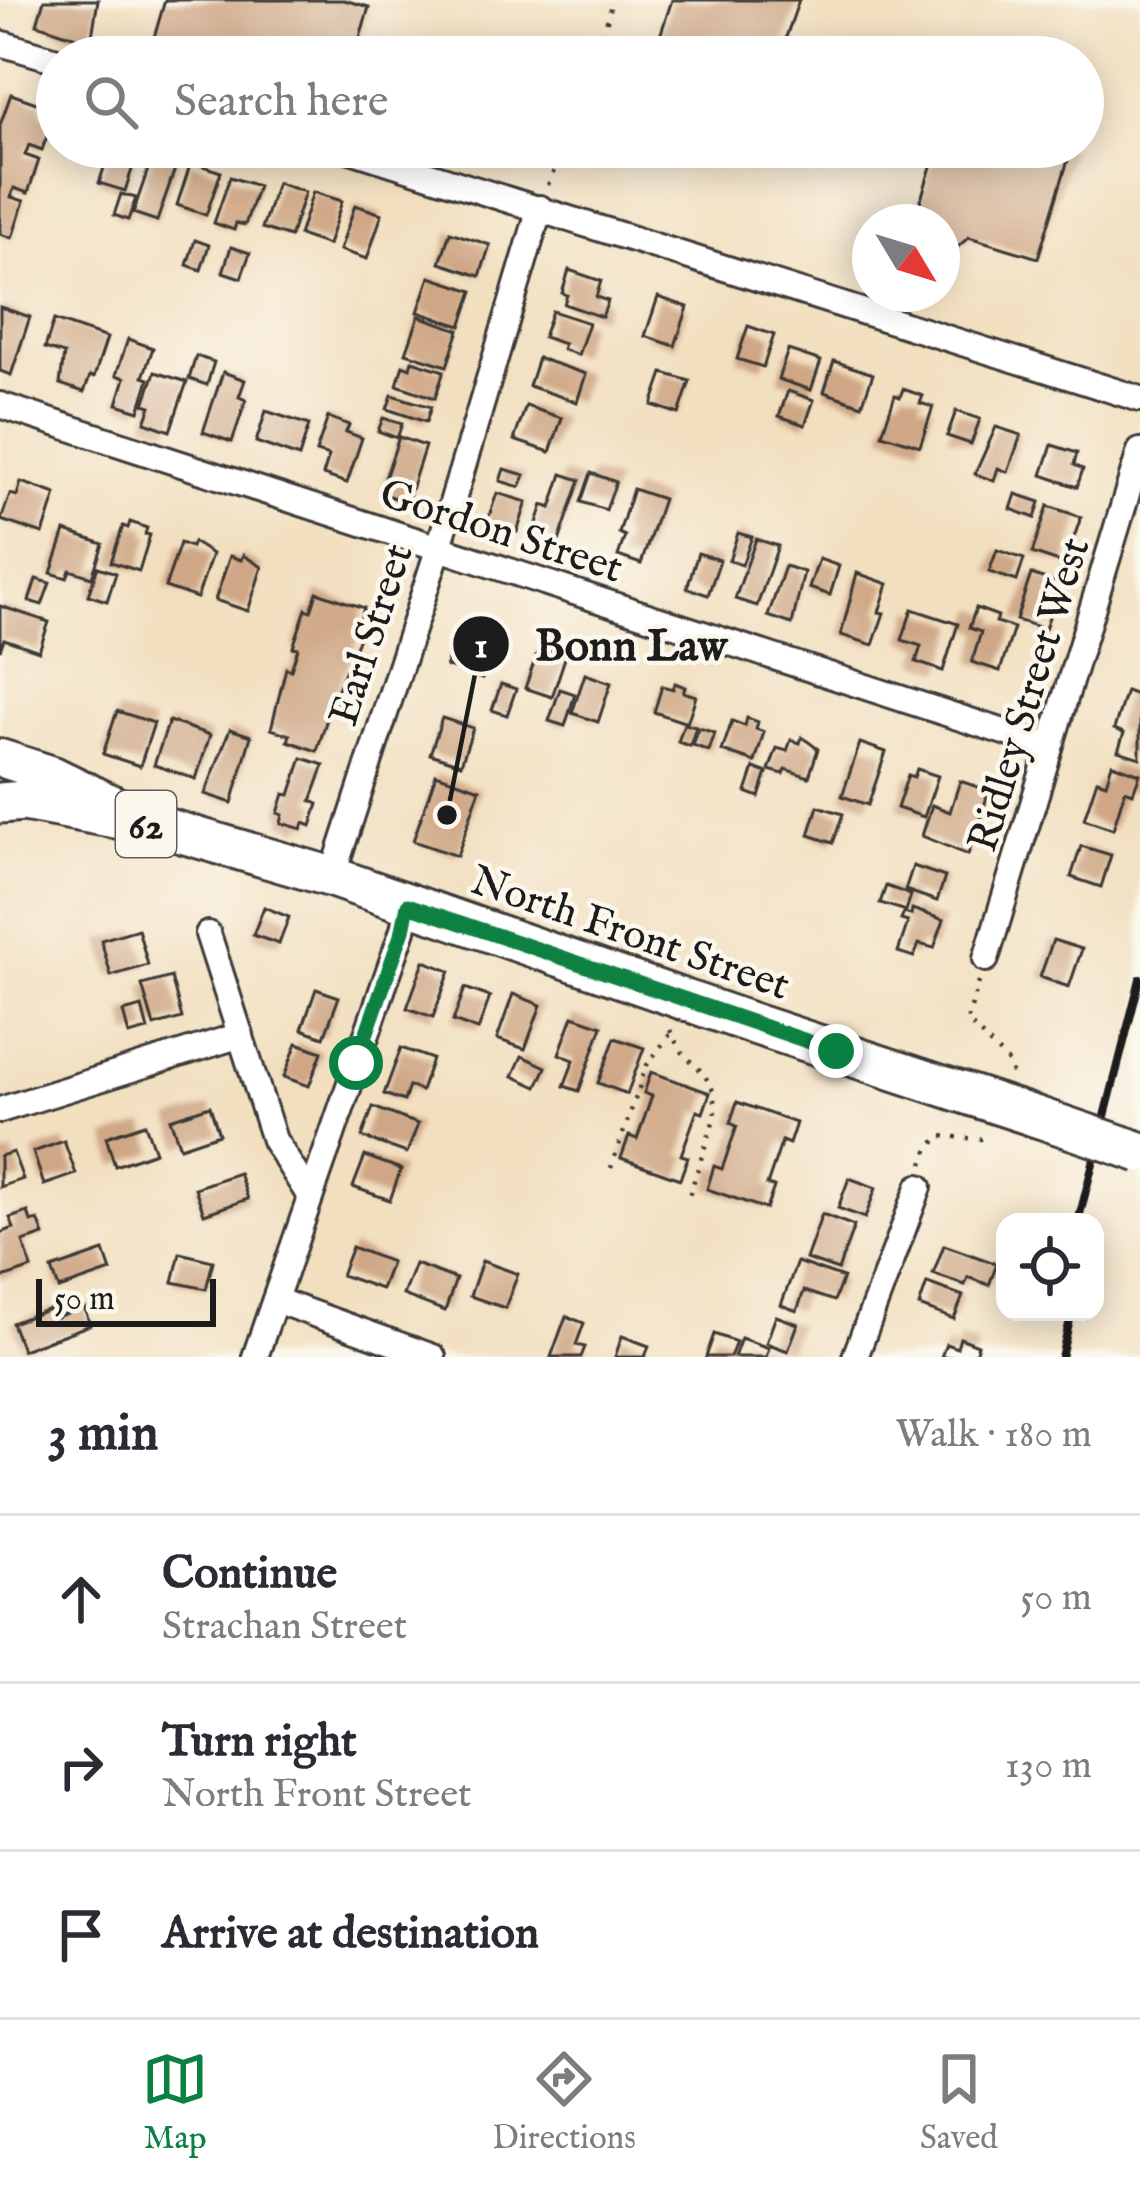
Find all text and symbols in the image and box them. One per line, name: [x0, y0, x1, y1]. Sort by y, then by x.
search box: [36, 36, 1104, 168]
icon: search: [78, 69, 144, 135]
text: Search here: [174, 74, 388, 131]
north arrow: [852, 204, 960, 312]
street label: Gordon Street: [373, 468, 629, 596]
street label: Ridley Street West: [957, 532, 1103, 858]
street label: Earl Street: [318, 538, 427, 733]
callout: Bonn Law: [451, 604, 751, 685]
text: Bonn Law: [535, 619, 728, 676]
text: 1: [474, 624, 488, 670]
road number: 62: [116, 791, 176, 857]
street label: North Front Street: [464, 855, 796, 1014]
route end: [809, 1024, 863, 1078]
route start: [329, 1036, 383, 1090]
map controls: [996, 1213, 1104, 1321]
button: locate: [996, 1213, 1104, 1321]
scale bar: [36, 1273, 216, 1326]
text: 50 m: [54, 1279, 115, 1321]
text: 3 min: [48, 1403, 158, 1468]
text: Walk · 180 m: [896, 1411, 1092, 1460]
text: Continue: [162, 1546, 337, 1603]
icon: ahead: [48, 1566, 114, 1632]
text: 50 m: [1020, 1574, 1092, 1623]
text: Strachan Street: [162, 1603, 407, 1652]
text: Turn right: [162, 1714, 357, 1771]
icon: right: [48, 1734, 114, 1800]
text: 130 m: [1005, 1742, 1092, 1791]
text: North Front Street: [162, 1771, 471, 1820]
icon: arrive: [48, 1902, 114, 1968]
text: Arrive at destination: [162, 1906, 539, 1963]
tab: Map: [142, 2046, 208, 2160]
tab: Directions: [492, 2046, 636, 2160]
tab: Saved: [920, 2046, 998, 2160]

